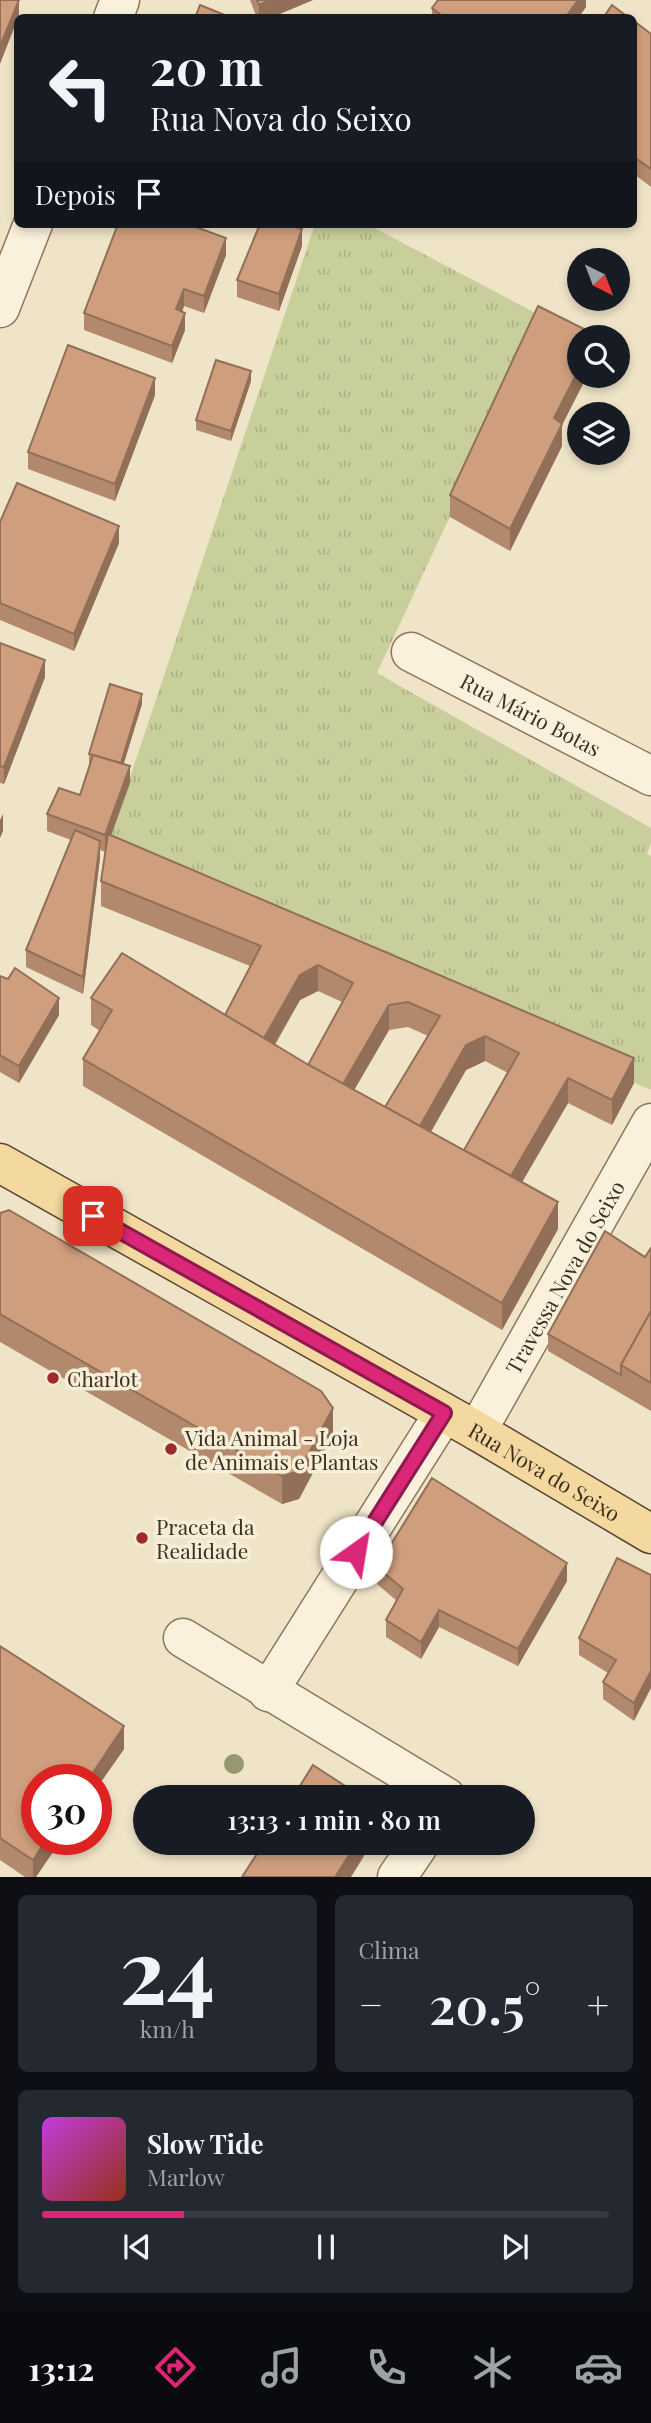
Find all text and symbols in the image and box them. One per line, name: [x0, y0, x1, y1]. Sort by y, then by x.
text: 20 m: [150, 33, 263, 98]
icon: left: [35, 42, 126, 133]
text: Rua Nova do Seixo: [150, 96, 412, 139]
icon: arrive: [130, 175, 168, 213]
text: Depois: [35, 177, 116, 212]
north arrow: [567, 248, 630, 312]
map controls: [567, 248, 630, 465]
button: search: [567, 325, 630, 388]
button: layers: [567, 402, 630, 465]
street label: Rua Mário Botas: [456, 666, 606, 762]
street label: Travessa Nova do Seixo: [498, 1175, 630, 1379]
pin: [63, 1186, 123, 1246]
icon: arrive: [74, 1197, 112, 1235]
place label: Charlot: [67, 1364, 138, 1392]
marker: Charlot: [45, 1370, 61, 1386]
street label: Rua Nova do Seixo: [464, 1415, 626, 1527]
place label: Vida Animal - Loja de Animais e Plantas: [184, 1423, 378, 1475]
marker: Vida Animal - Loja de Animais e Plantas: [163, 1441, 179, 1457]
place label: Praceta da Realidade: [156, 1512, 255, 1564]
position arrow: [319, 1515, 393, 1589]
marker: Praceta da Realidade: [134, 1530, 150, 1546]
speed limit sign: 30: [21, 1764, 112, 1855]
text: 13:13 · 1 min · 80 m: [227, 1802, 441, 1837]
text: 24: [119, 1907, 215, 2028]
text: Clima: [359, 1934, 420, 1965]
text: 20.5°: [429, 1969, 541, 2038]
text: −: [359, 1978, 383, 2029]
text: +: [587, 1978, 609, 2029]
text: km/h: [140, 2013, 195, 2044]
text: Slow Tide: [147, 2126, 264, 2161]
text: Marlow: [147, 2161, 225, 2192]
icon: previous: [118, 2228, 156, 2266]
icon: pause: [307, 2228, 345, 2266]
icon: next: [496, 2228, 534, 2266]
icon: directions: [151, 2343, 200, 2392]
icon: music: [257, 2343, 306, 2392]
icon: phone: [362, 2343, 411, 2392]
icon: climate: [468, 2343, 517, 2392]
icon: car: [574, 2343, 623, 2392]
text: 13:12: [28, 2346, 94, 2389]

